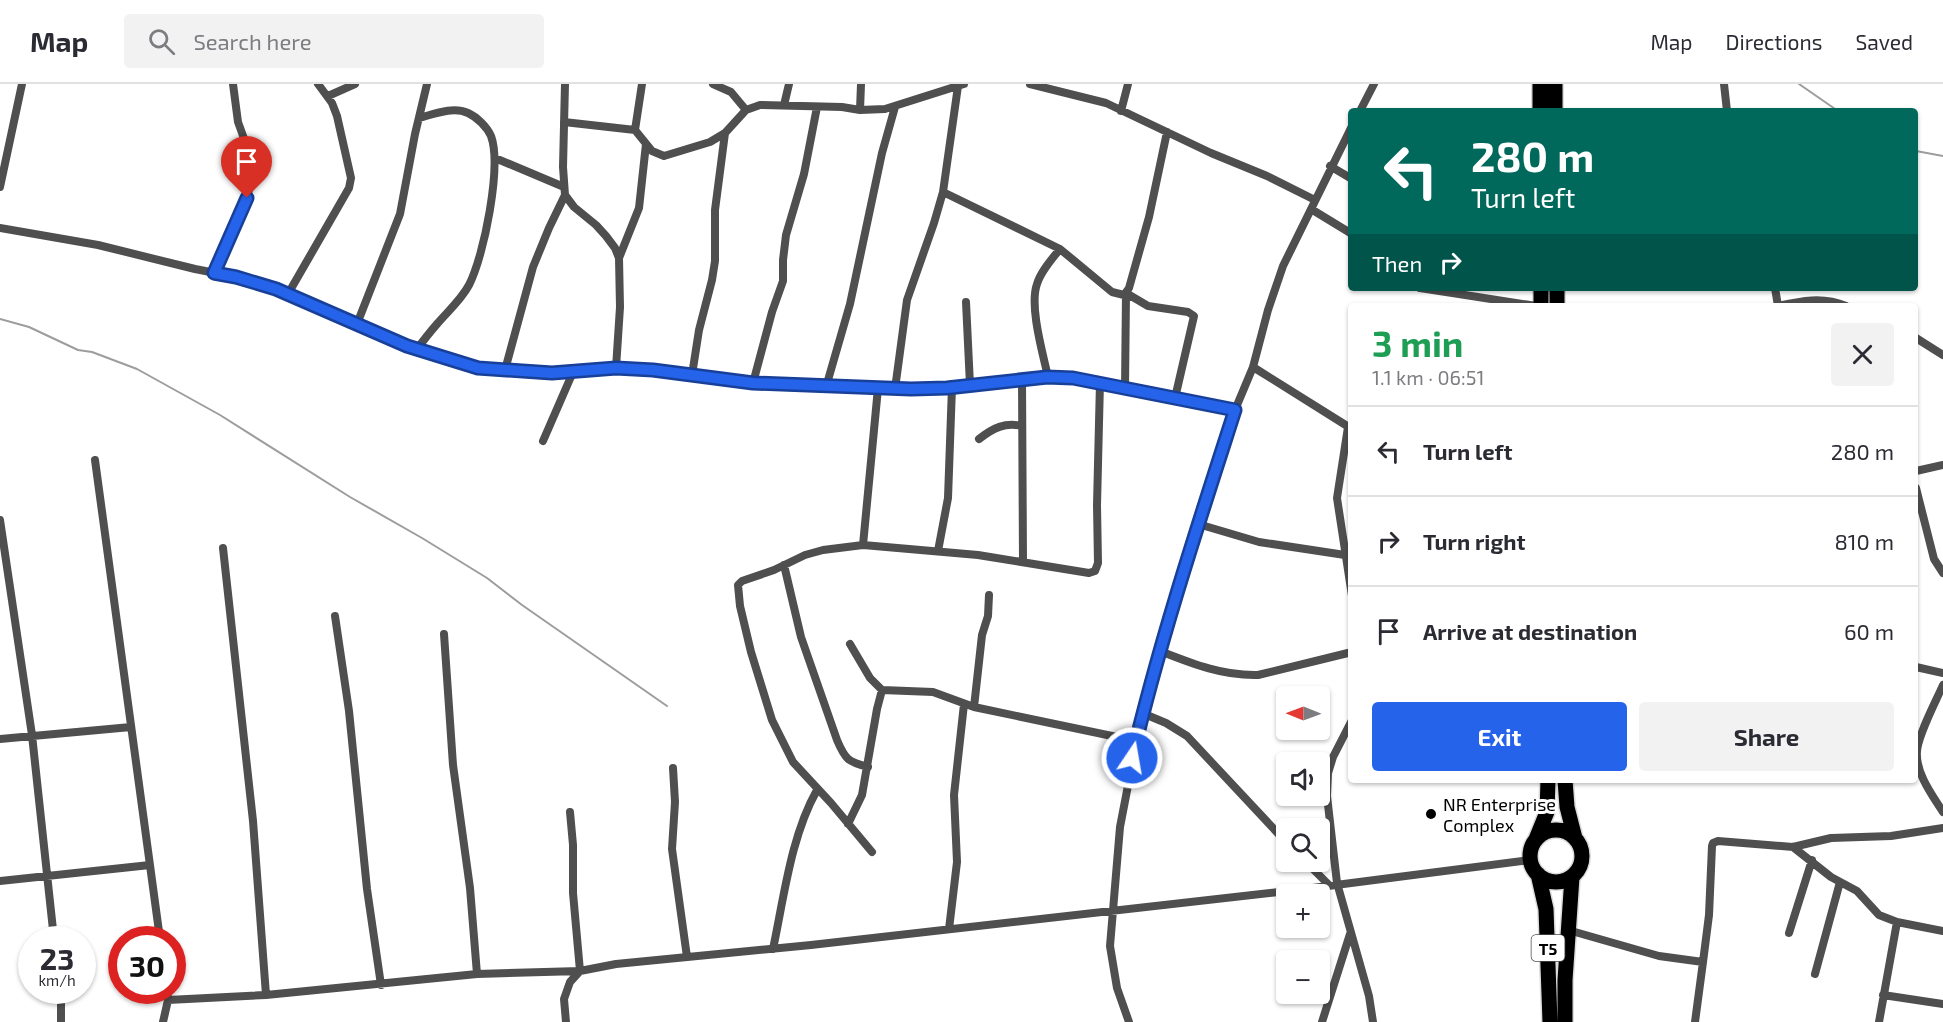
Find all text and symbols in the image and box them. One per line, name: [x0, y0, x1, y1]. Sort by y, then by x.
search box: [124, 14, 544, 68]
text: Map: [30, 24, 88, 58]
icon: search: [145, 25, 178, 58]
text: Search here: [193, 28, 312, 54]
text: Map: [1650, 29, 1693, 54]
text: Directions: [1726, 29, 1822, 54]
text: Saved: [1855, 29, 1913, 54]
text: 280 m: [1471, 130, 1594, 180]
icon: left: [1372, 132, 1450, 210]
pin: [221, 136, 272, 198]
icon: arrive: [230, 145, 263, 178]
text: Turn left: [1471, 181, 1575, 213]
icon: right: [1434, 246, 1467, 279]
text: Then: [1372, 250, 1422, 276]
text: 3 min: [1372, 321, 1463, 364]
button: close: [1831, 323, 1894, 386]
text: 1.1 km · 06:51: [1372, 365, 1484, 389]
icon: left: [1372, 435, 1405, 468]
text: Turn left: [1423, 438, 1512, 464]
text: 280 m: [1831, 438, 1894, 464]
icon: right: [1372, 525, 1405, 558]
text: Turn right: [1423, 528, 1525, 554]
text: 810 m: [1834, 528, 1894, 554]
icon: arrive: [1372, 615, 1405, 648]
text: Arrive at destination: [1423, 618, 1637, 644]
text: 60 m: [1844, 618, 1894, 644]
north arrow: [1276, 686, 1330, 740]
map controls: [1276, 686, 1330, 1004]
button: Exit: [1372, 702, 1627, 771]
button: Share: [1639, 702, 1894, 771]
position arrow: [1100, 726, 1164, 790]
button: sound: [1276, 752, 1330, 806]
place label: NR Enterprise Complex: [1443, 793, 1556, 836]
marker: NR Enterprise Complex: [1424, 807, 1438, 821]
button: search: [1276, 818, 1330, 872]
button: +: [1276, 884, 1330, 938]
speed limit sign: 30: [108, 926, 186, 1004]
road number: T5: [1532, 935, 1564, 961]
text: 23: [40, 940, 74, 976]
button: −: [1276, 950, 1330, 1004]
text: km/h: [38, 971, 76, 989]

